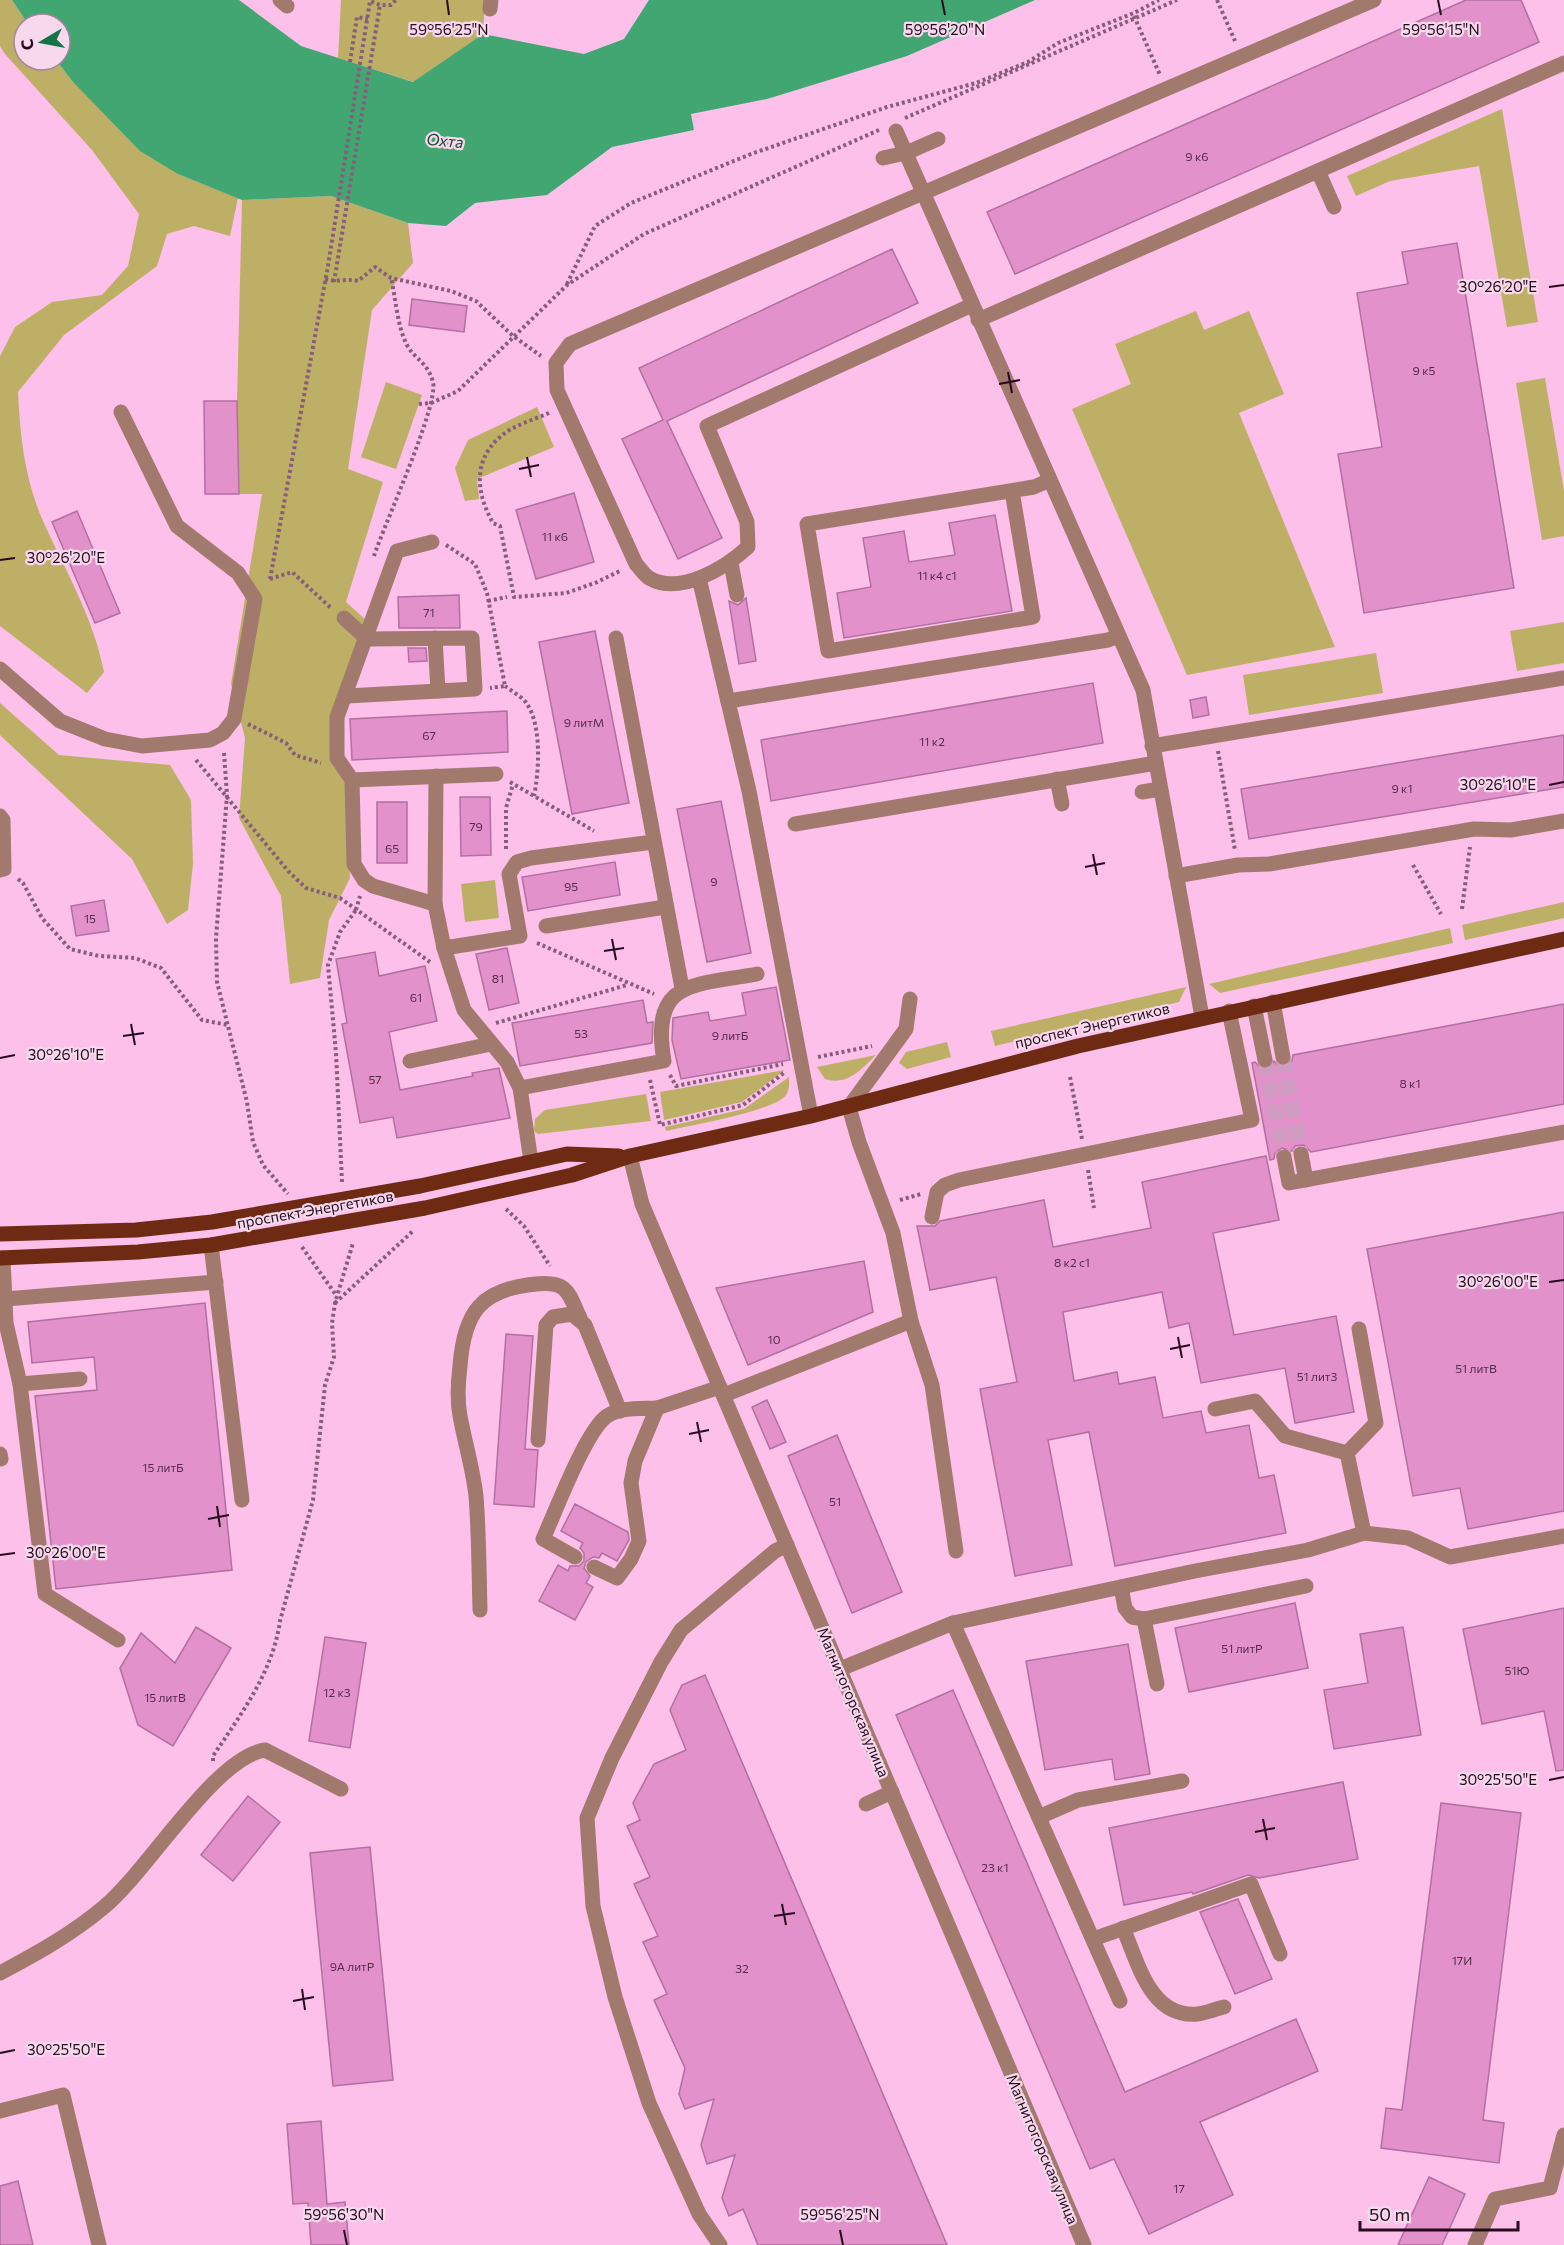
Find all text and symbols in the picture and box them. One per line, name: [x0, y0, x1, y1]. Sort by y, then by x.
north arrow: [12, 12, 72, 72]
text: 59°56'25"N: [409, 20, 489, 38]
text: 59°56'20"N: [905, 20, 985, 38]
text: 59°56'15"N: [1402, 20, 1480, 38]
text: С: [16, 38, 37, 52]
water label: Охта: [426, 129, 464, 151]
house number: 9 к6: [1185, 149, 1209, 163]
text: 30°26'20"E: [1459, 277, 1537, 295]
house number: 9 к5: [1413, 363, 1436, 377]
house number: 11 к6: [542, 529, 568, 543]
text: 30°26'20"E: [27, 548, 105, 566]
house number: 11 к4 с1: [917, 568, 957, 582]
house number: 71: [423, 605, 435, 619]
house number: 9 литМ: [564, 715, 604, 729]
house number: 67: [422, 728, 436, 742]
house number: 11 к2: [919, 734, 945, 748]
text: 30°26'10"E: [1460, 775, 1536, 793]
house number: 9 к1: [1391, 781, 1413, 795]
house number: 79: [469, 819, 483, 833]
house number: 65: [385, 841, 399, 855]
house number: 9: [710, 874, 718, 888]
house number: 95: [564, 879, 578, 893]
house number: 15: [84, 911, 96, 925]
house number: 81: [492, 971, 504, 985]
house number: 61: [410, 990, 422, 1004]
street label: проспект Энергетиков: [1013, 998, 1171, 1052]
house number: 53: [574, 1026, 588, 1040]
house number: 9 литБ: [712, 1028, 749, 1042]
text: 30°26'10"E: [28, 1045, 104, 1063]
house number: 57: [368, 1072, 382, 1086]
house number: 8 к1: [1399, 1076, 1421, 1090]
street label: проспект Энергетиков: [235, 1186, 395, 1232]
house number: 8 к2 с1: [1054, 1255, 1090, 1269]
text: 30°26'00"E: [1458, 1272, 1538, 1290]
house number: 10: [768, 1332, 781, 1346]
house number: 51 литВ: [1455, 1361, 1497, 1375]
house number: 51 лит3: [1297, 1369, 1337, 1383]
house number: 15 литБ: [142, 1460, 184, 1474]
house number: 51: [829, 1494, 841, 1508]
text: 30°26'00"E: [26, 1543, 106, 1561]
street label: Магнитогорская улица: [814, 1624, 894, 1780]
house number: 51 литР: [1221, 1641, 1263, 1655]
house number: 51Ю: [1504, 1663, 1530, 1677]
house number: 12 к3: [323, 1685, 351, 1699]
house number: 15 литВ: [144, 1690, 186, 1704]
text: 30°25'50"E: [1459, 1770, 1537, 1788]
house number: 23 к1: [981, 1860, 1009, 1874]
house number: 17И: [1452, 1953, 1472, 1967]
house number: 9А литР: [330, 1959, 375, 1973]
house number: 32: [735, 1961, 749, 1975]
text: 30°25'50"E: [27, 2040, 105, 2058]
street label: Магнитогорская улица: [1003, 2071, 1083, 2227]
house number: 17: [1173, 2181, 1185, 2195]
scale bar: [1360, 2194, 1518, 2232]
text: 50 m: [1369, 2203, 1410, 2225]
text: 59°56'30"N: [304, 2205, 384, 2223]
text: 59°56'25"N: [800, 2205, 880, 2223]

